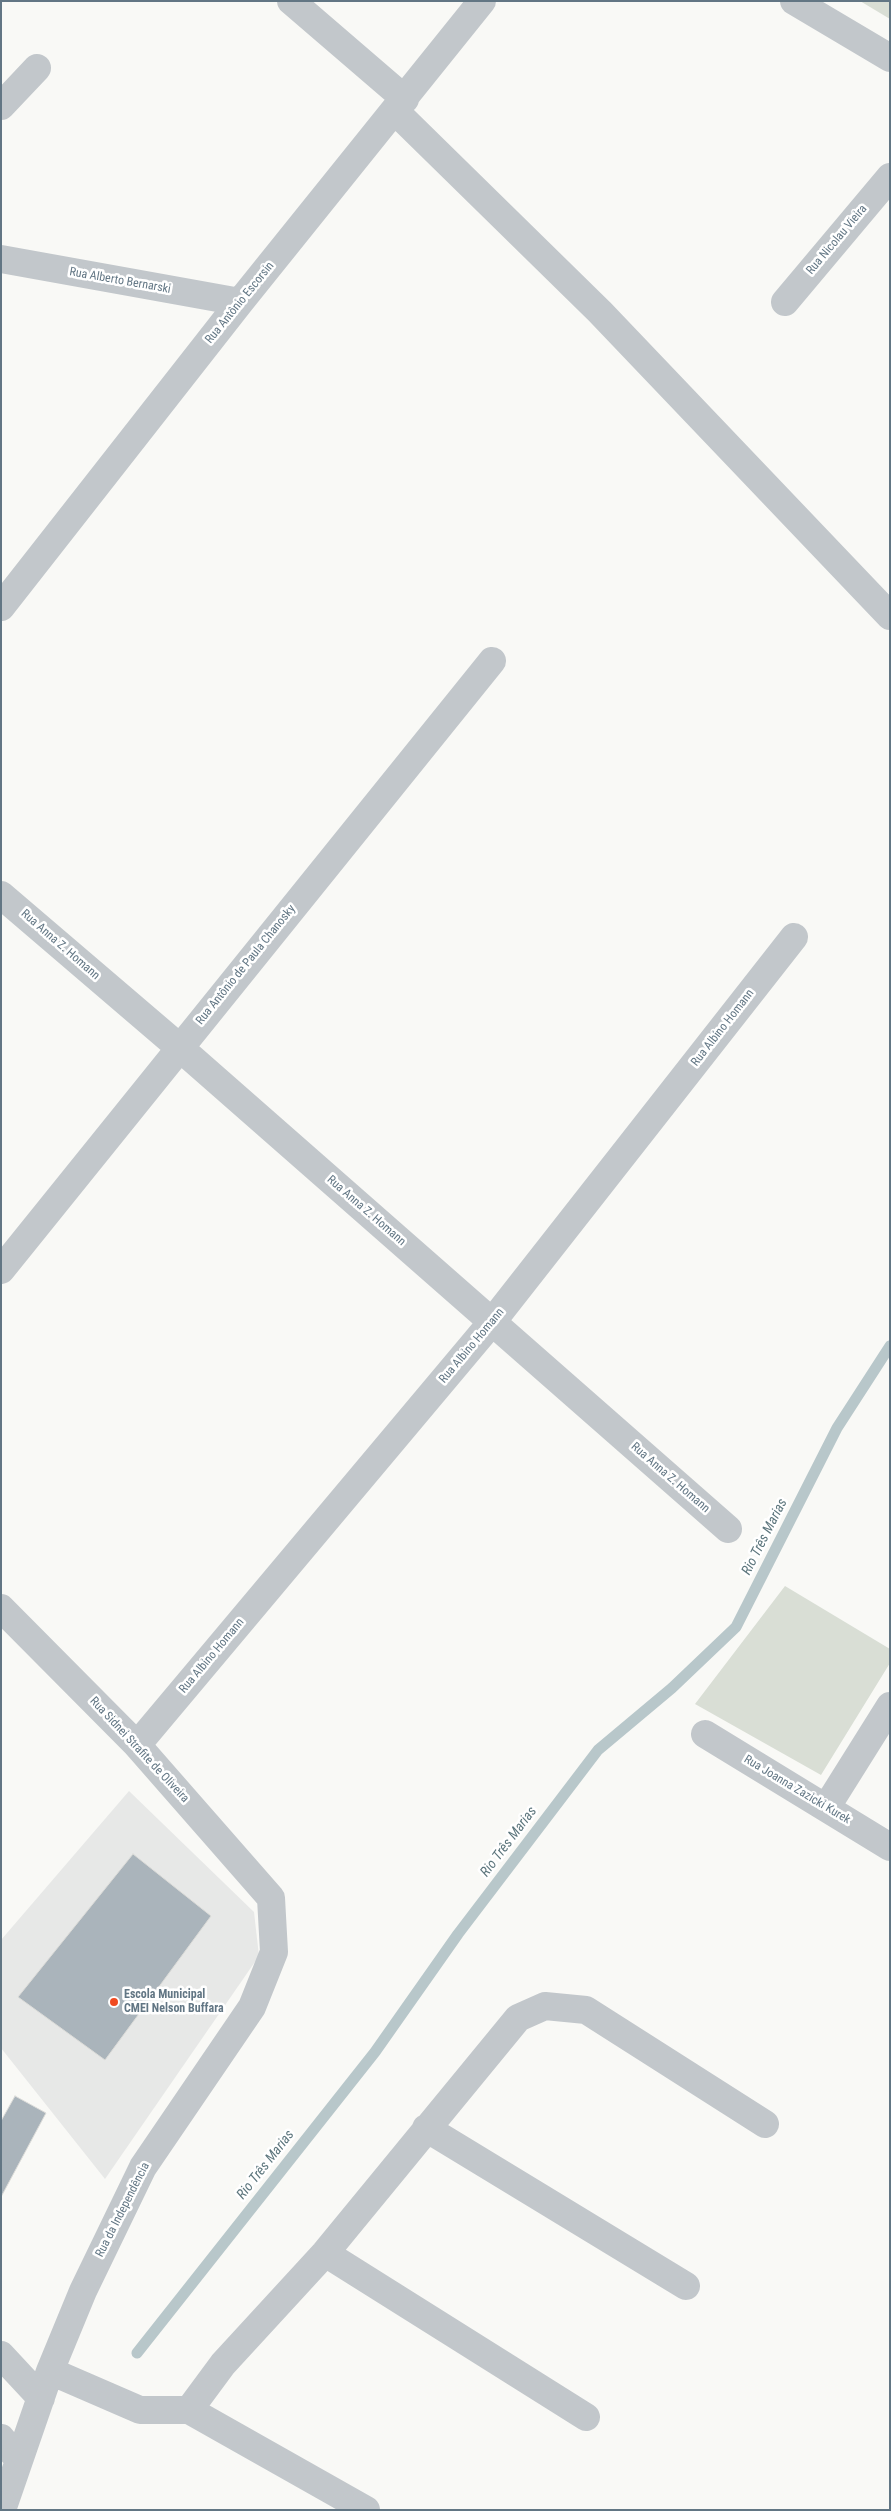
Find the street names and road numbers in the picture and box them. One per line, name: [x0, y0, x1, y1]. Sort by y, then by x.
street label: Rua Nicolau Vieira: [804, 202, 870, 278]
street label: Rua Antônio Escorsin: [203, 259, 277, 347]
street label: Rua Alberto Bernarski: [68, 265, 172, 297]
street label: Rua Antônio de Paula Chanosky: [193, 902, 299, 1028]
street label: Rua Anna Z. Homann: [18, 907, 102, 983]
street label: Rua Albino Homann: [689, 987, 757, 1069]
street label: Rua Anna Z. Homann: [324, 1173, 408, 1249]
street label: Rua Albino Homann: [436, 1306, 508, 1386]
street label: Rua Anna Z. Homann: [628, 1440, 712, 1516]
street label: Rua Albino Homann: [176, 1616, 248, 1696]
street label: Rua Sidnei Strafite de Oliveira: [86, 1694, 192, 1806]
street label: Rua Joanna Zazicki Kurek: [741, 1752, 853, 1828]
street label: Rua da Independência: [93, 2160, 153, 2260]

